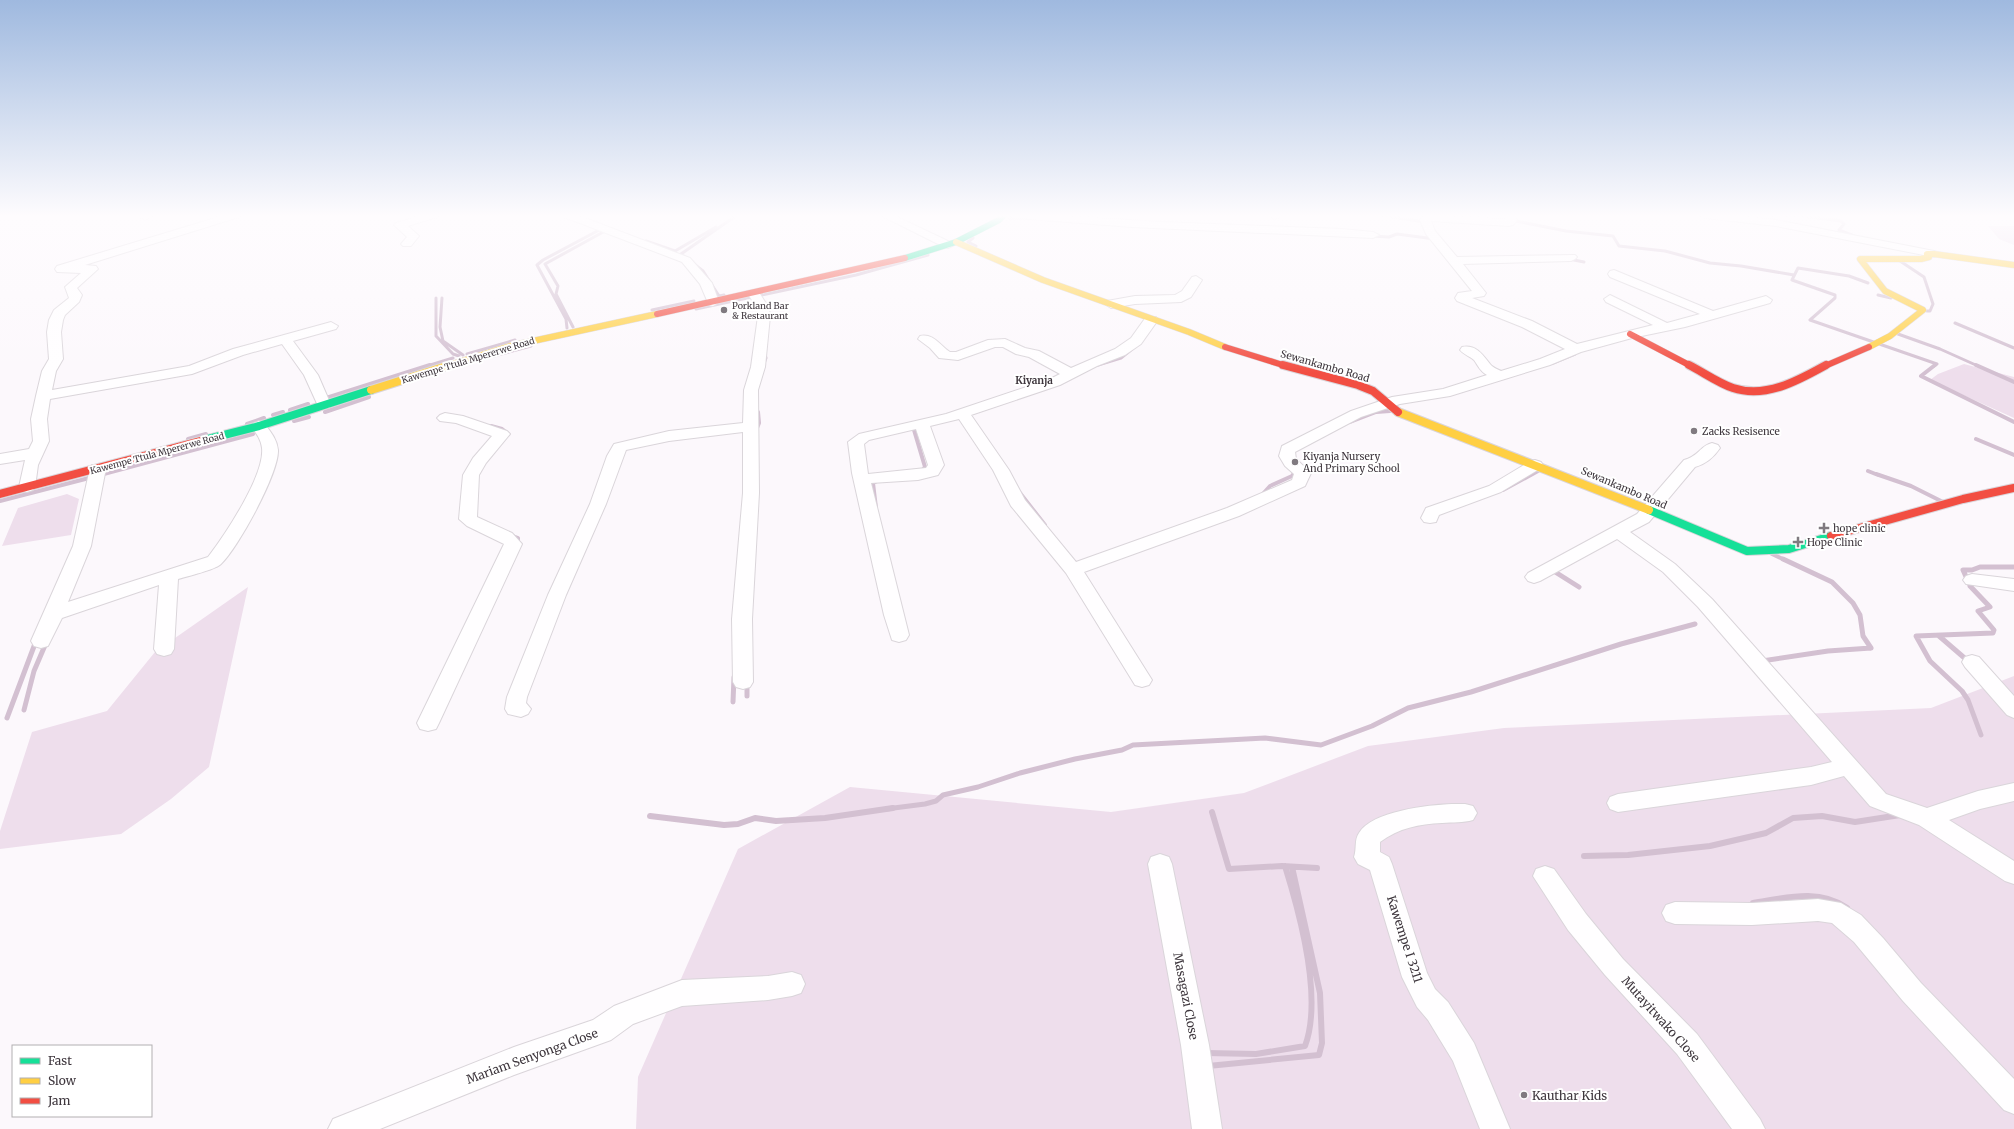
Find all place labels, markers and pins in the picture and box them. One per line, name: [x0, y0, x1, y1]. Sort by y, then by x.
place label: Porkland Bar & Restaurant: [732, 300, 789, 321]
marker: Porkland Bar & Restaurant: [719, 305, 729, 315]
place label: Zacks Resisence: [1702, 425, 1780, 438]
marker: Zacks Resisence: [1689, 426, 1699, 436]
place label: Kiyanja Nursery And Primary School: [1302, 450, 1400, 475]
marker: Kiyanja Nursery And Primary School: [1290, 457, 1300, 467]
marker: hope clinic: [1818, 522, 1830, 534]
place label: hope clinic: [1833, 522, 1886, 535]
marker: Hope Clinic: [1792, 536, 1804, 548]
place label: Hope Clinic: [1807, 536, 1862, 549]
place label: Kauthar Kids: [1532, 1088, 1607, 1103]
marker: Kauthar Kids: [1519, 1090, 1529, 1100]

